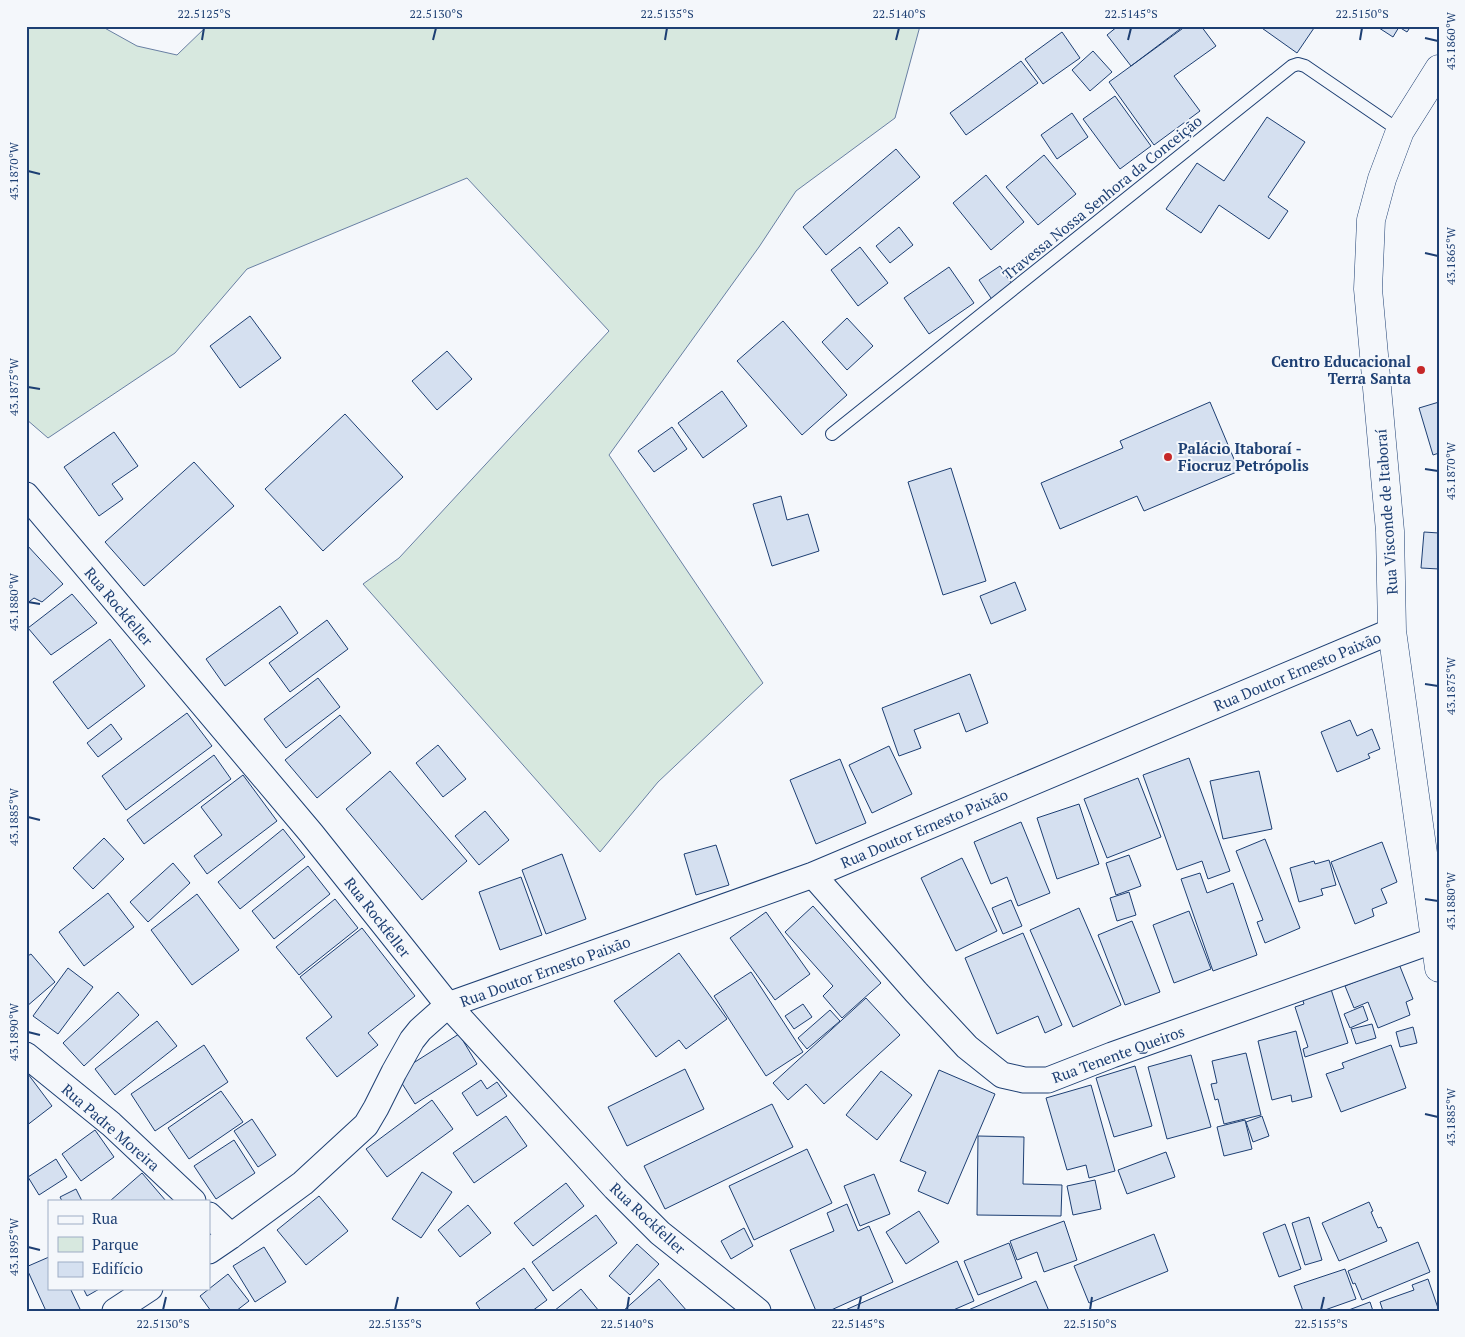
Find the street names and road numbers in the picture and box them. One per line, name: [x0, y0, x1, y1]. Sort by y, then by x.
street label: Travessa Nossa Senhora da Conceição: [998, 110, 1206, 284]
street label: Rua Visconde de Itaboraí: [1370, 428, 1402, 595]
street label: Rua Rockfeller: [80, 563, 158, 650]
street label: Rua Doutor Ernesto Paixão: [1210, 627, 1384, 715]
street label: Rua Doutor Ernesto Paixão: [837, 784, 1011, 872]
street label: Rua Rockfeller: [340, 873, 416, 961]
street label: Rua Doutor Ernesto Paixão: [457, 931, 633, 1011]
street label: Rua Tenente Queiros: [1049, 1021, 1187, 1087]
street label: Rua Padre Moreira: [58, 1079, 165, 1175]
street label: Rua Rockfeller: [606, 1178, 690, 1258]

